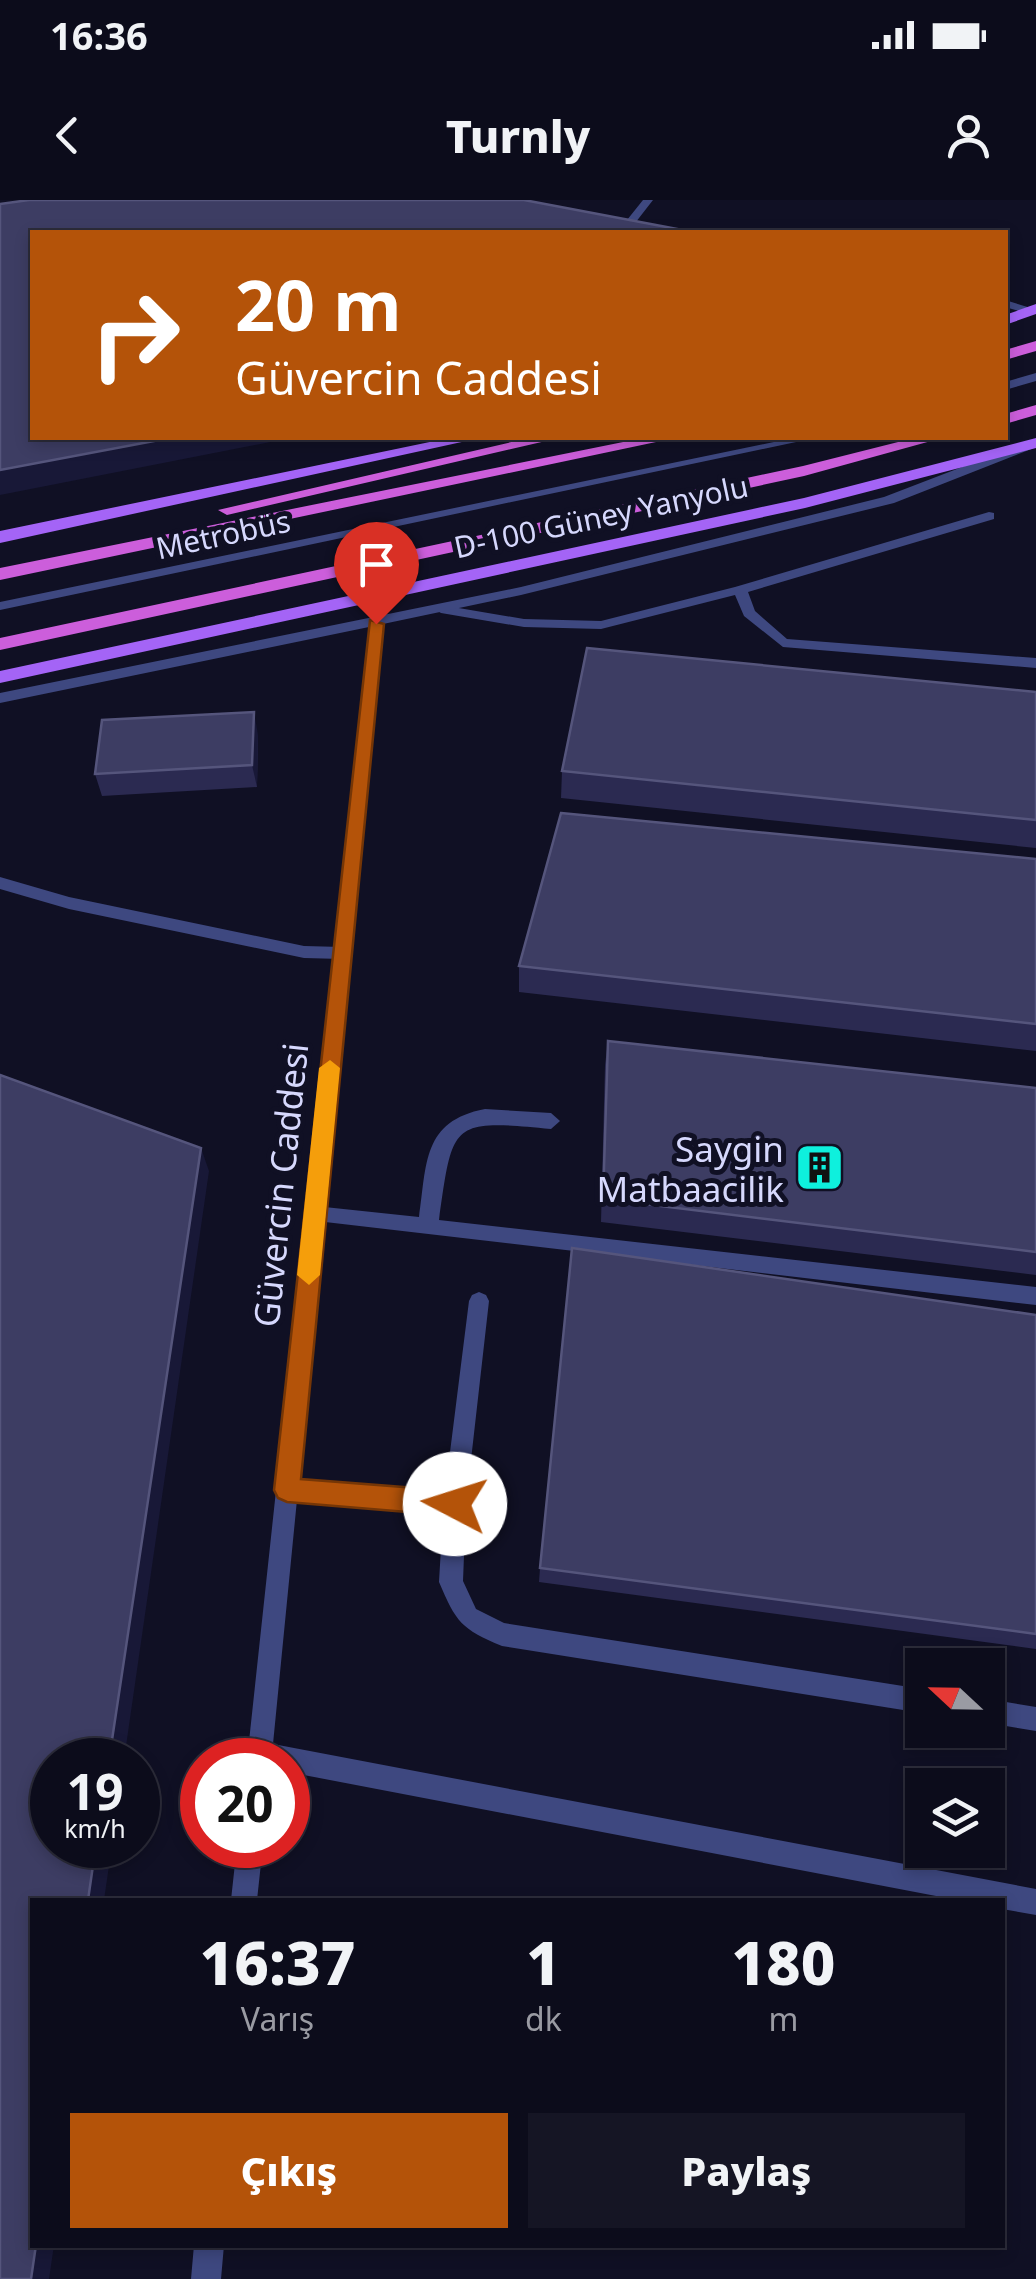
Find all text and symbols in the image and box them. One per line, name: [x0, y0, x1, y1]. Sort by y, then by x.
text: 16:36: [50, 9, 148, 61]
text: Turnly: [446, 105, 590, 166]
icon: back: [40, 108, 95, 163]
icon: person: [941, 108, 996, 163]
text: 20 m: [235, 256, 402, 352]
icon: right: [70, 270, 200, 400]
text: Güvercin Caddesi: [235, 347, 602, 408]
street label: D-100 Güney Yanyolu: [450, 465, 752, 567]
street label: Metrobüs: [152, 500, 294, 568]
pin: [334, 522, 419, 625]
icon: arrive: [349, 537, 404, 592]
street label: Güvercin Caddesi: [242, 1041, 318, 1329]
place label: Saygin Matbaacilik: [597, 1125, 784, 1212]
building icon: Saygin Matbaacilik: [793, 1142, 845, 1194]
position arrow: [403, 1452, 507, 1556]
north arrow: [905, 1648, 1005, 1748]
map controls: [905, 1648, 1005, 1868]
speed limit sign: 20: [180, 1738, 310, 1868]
text: 19: [66, 1757, 124, 1825]
button: layers: [905, 1768, 1005, 1868]
text: km/h: [64, 1811, 126, 1845]
text: 16:37: [200, 1921, 355, 2003]
text: 1: [526, 1921, 561, 2003]
text: 180: [731, 1921, 835, 2003]
text: Varış: [241, 1997, 314, 2040]
text: dk: [525, 1997, 562, 2040]
text: m: [768, 1997, 798, 2040]
button: Çıkış: [70, 2113, 508, 2228]
button: Paylaş: [528, 2113, 965, 2228]

